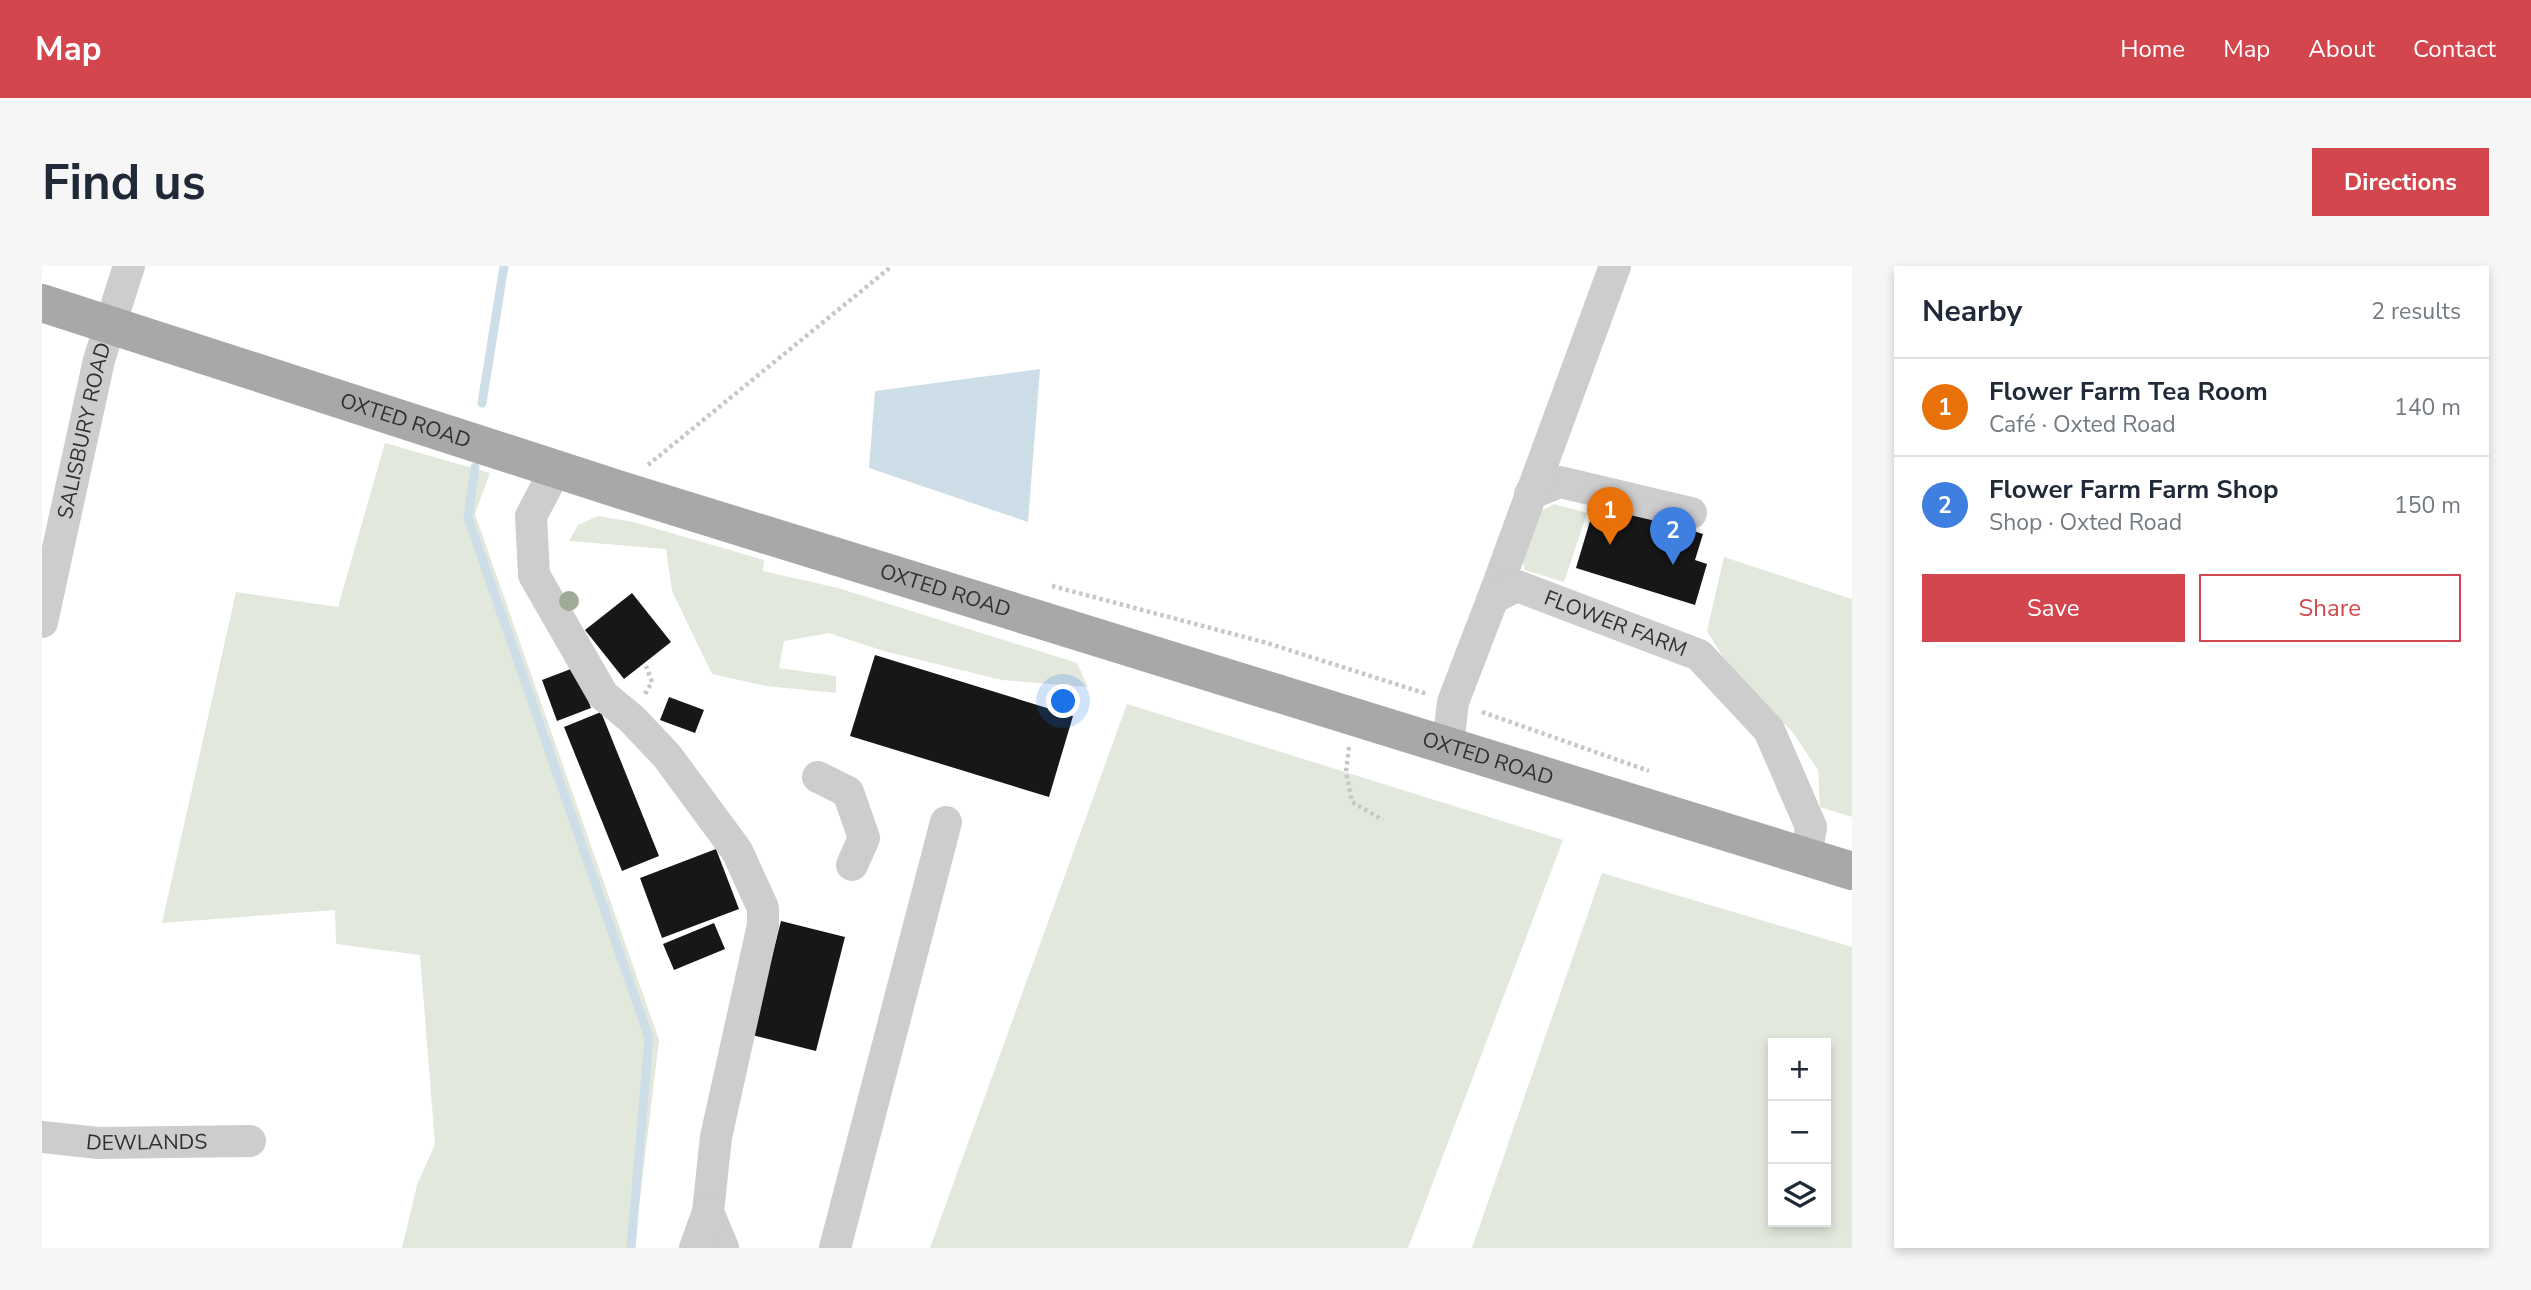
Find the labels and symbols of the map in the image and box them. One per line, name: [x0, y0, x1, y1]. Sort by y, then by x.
street label: SALISBURY ROAD: [51, 339, 118, 521]
street label: OXTED ROAD: [337, 386, 474, 455]
pin: 1: [1587, 487, 1633, 545]
pin: 2: [1650, 507, 1696, 565]
street label: OXTED ROAD: [876, 557, 1014, 624]
street label: FLOWER FARM: [1540, 584, 1691, 663]
your location: [1046, 684, 1080, 718]
street label: OXTED ROAD: [1419, 725, 1557, 792]
street label: DEWLANDS: [85, 1128, 208, 1157]

